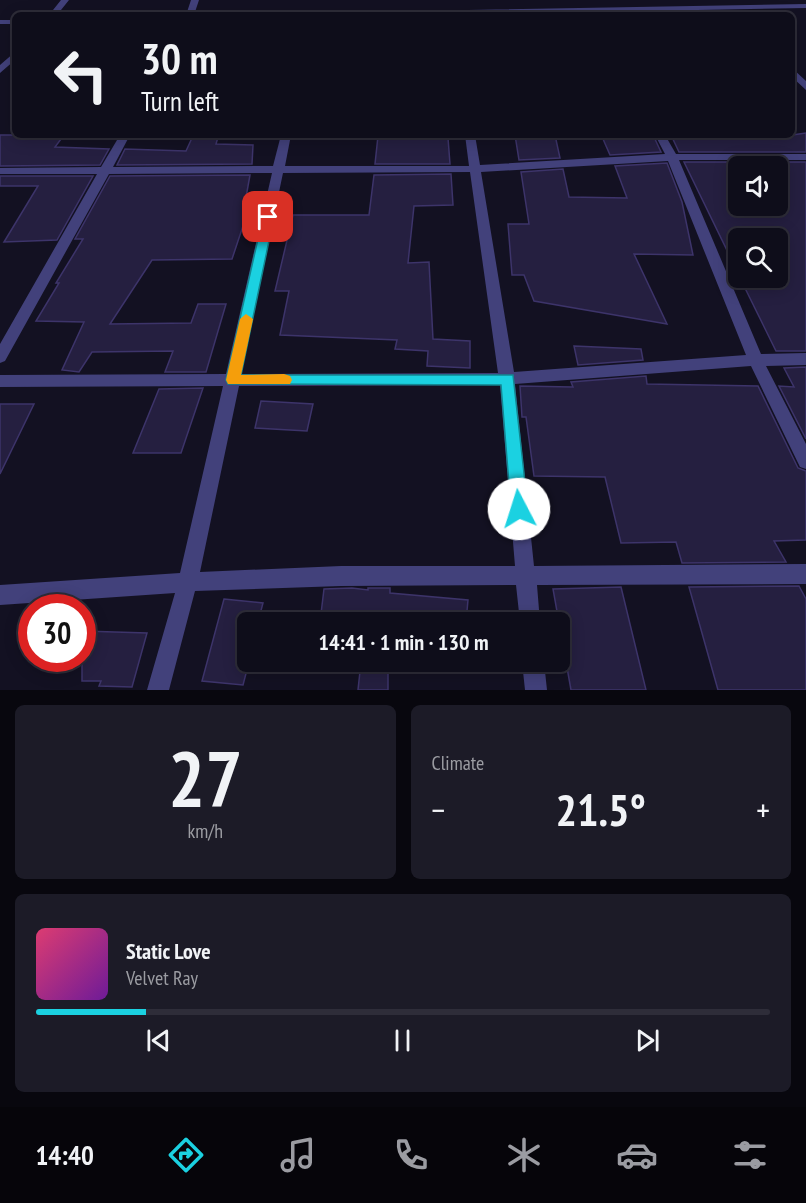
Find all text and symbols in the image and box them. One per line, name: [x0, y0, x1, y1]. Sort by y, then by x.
text: 30 m: [141, 31, 218, 86]
icon: left: [42, 36, 120, 114]
text: Turn left: [141, 84, 219, 118]
map controls: [728, 156, 788, 288]
button: sound: [728, 156, 788, 216]
pin: [242, 191, 293, 242]
icon: arrive: [251, 200, 284, 233]
button: search: [728, 228, 788, 288]
position arrow: [487, 477, 551, 541]
speed limit sign: 30: [18, 594, 96, 672]
text: 14:41 · 1 min · 130 m: [318, 628, 489, 656]
text: 27: [168, 728, 243, 829]
text: Climate: [432, 750, 484, 776]
text: 21.5°: [556, 780, 646, 838]
text: −: [432, 788, 445, 831]
text: +: [756, 788, 770, 831]
text: km/h: [188, 818, 223, 844]
text: Static Love: [126, 937, 211, 965]
text: Velvet Ray: [126, 965, 198, 991]
icon: previous: [142, 1024, 175, 1057]
icon: pause: [386, 1024, 419, 1057]
icon: next: [631, 1024, 664, 1057]
icon: directions: [165, 1134, 207, 1176]
icon: music: [277, 1134, 319, 1176]
icon: phone: [390, 1134, 432, 1176]
icon: climate: [503, 1134, 545, 1176]
icon: car: [616, 1134, 658, 1176]
icon: filters: [729, 1134, 771, 1176]
text: 14:40: [35, 1138, 94, 1172]

